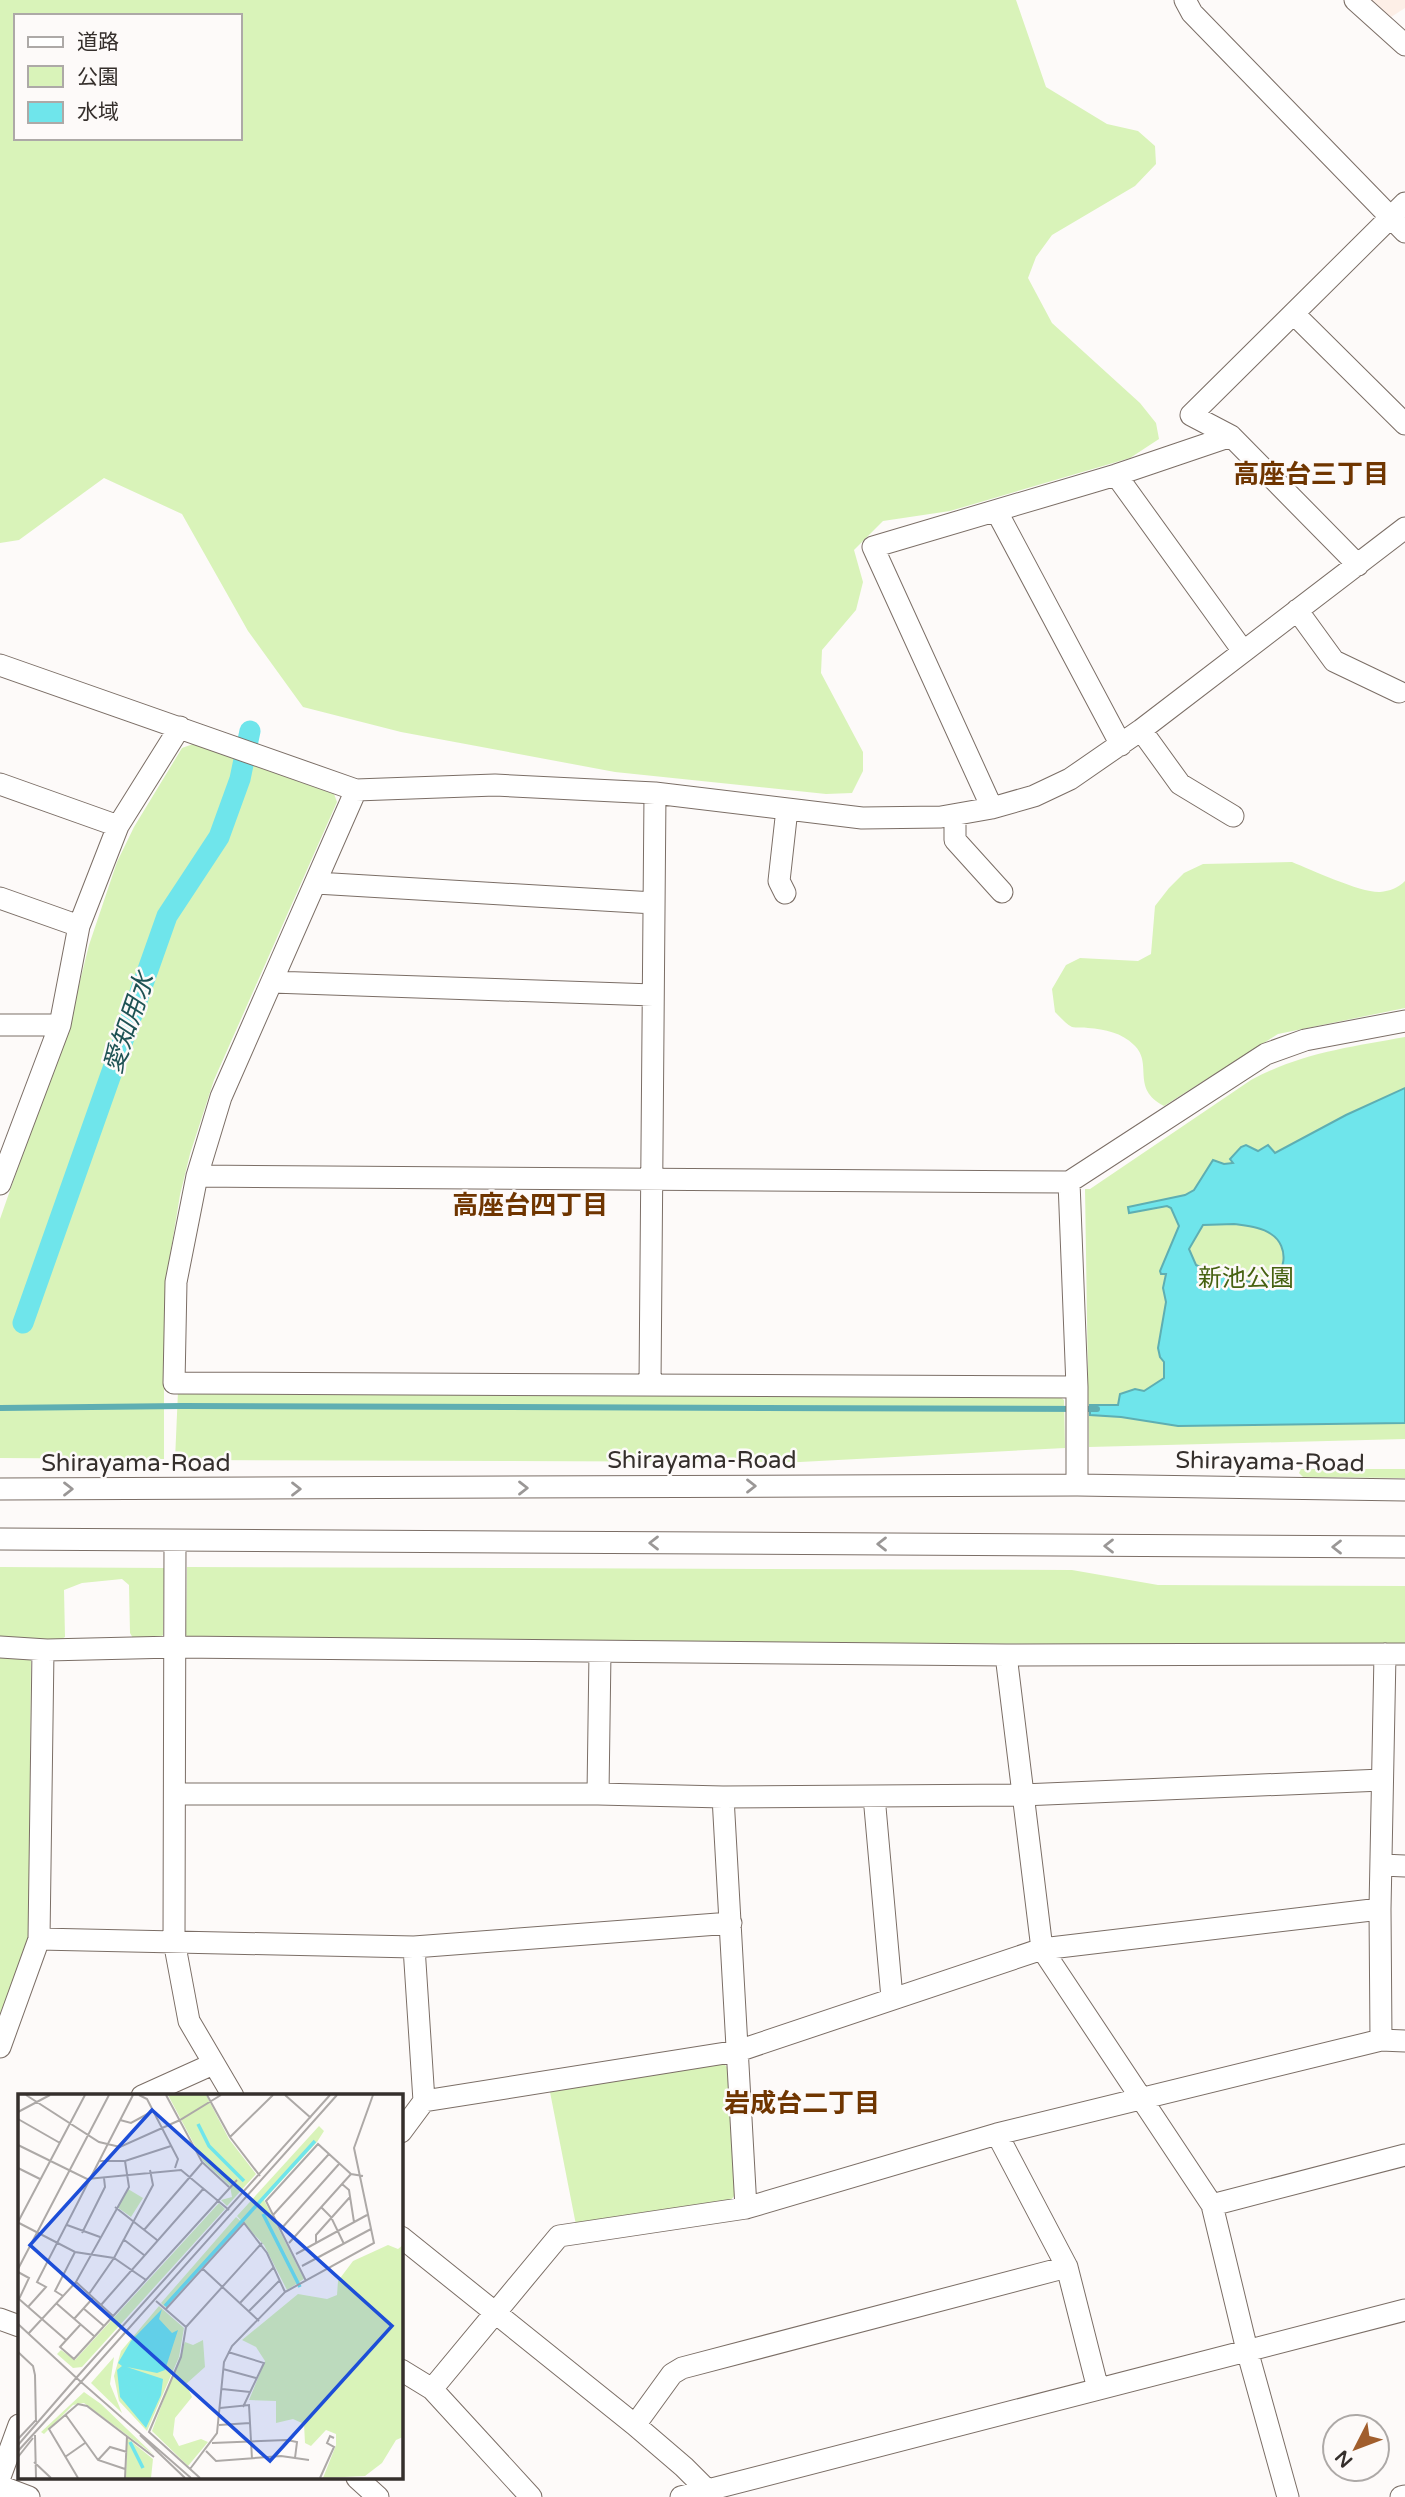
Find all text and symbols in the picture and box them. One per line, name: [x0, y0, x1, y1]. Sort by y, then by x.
legend: [14, 14, 242, 140]
text: 道路: [77, 30, 119, 55]
text: 公園: [77, 65, 119, 90]
text: 水域: [77, 100, 119, 125]
district label: 高座台三丁目: [1233, 459, 1389, 490]
water label: 愛知用水: [97, 966, 162, 1077]
district label: 高座台四丁目: [452, 1190, 608, 1221]
park label: 新池公園: [1198, 1264, 1294, 1293]
street label: Shirayama-Road: [607, 1446, 797, 1475]
street label: Shirayama-Road: [1175, 1446, 1365, 1478]
street label: Shirayama-Road: [41, 1449, 231, 1478]
one-way arrow: [746, 1478, 756, 1494]
one-way arrow: [518, 1480, 529, 1495]
one-way arrow: [63, 1481, 74, 1497]
one-way arrow: [291, 1481, 301, 1497]
one-way arrow: [649, 1535, 659, 1551]
one-way arrow: [876, 1537, 887, 1552]
one-way arrow: [1104, 1538, 1114, 1554]
one-way arrow: [1331, 1539, 1342, 1555]
district label: 岩成台二丁目: [724, 2088, 880, 2119]
inset map: [18, 2094, 402, 2480]
north arrow: [1321, 2413, 1391, 2483]
text: N: [1331, 2446, 1357, 2472]

